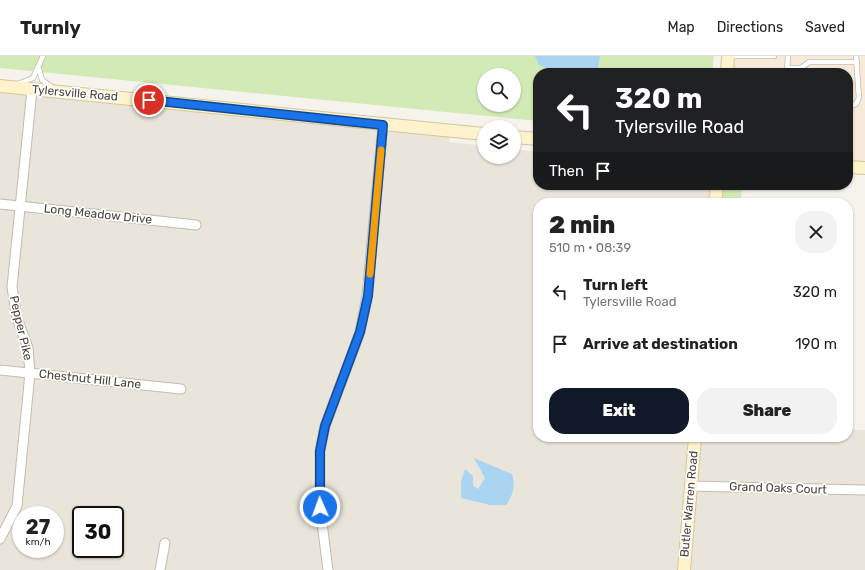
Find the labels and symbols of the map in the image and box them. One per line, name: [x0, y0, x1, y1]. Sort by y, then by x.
street label: Tylersville Road: [31, 82, 119, 104]
pin: [132, 83, 166, 117]
street label: Long Meadow Drive: [43, 201, 153, 227]
street label: Pepper Pike: [7, 294, 35, 362]
street label: Chestnut Hill Lane: [38, 367, 142, 391]
street label: Butler Warren Road: [677, 450, 701, 558]
street label: Grand Oaks Court: [729, 479, 827, 497]
position arrow: [299, 486, 341, 528]
speed limit sign: 30: [72, 506, 124, 558]

